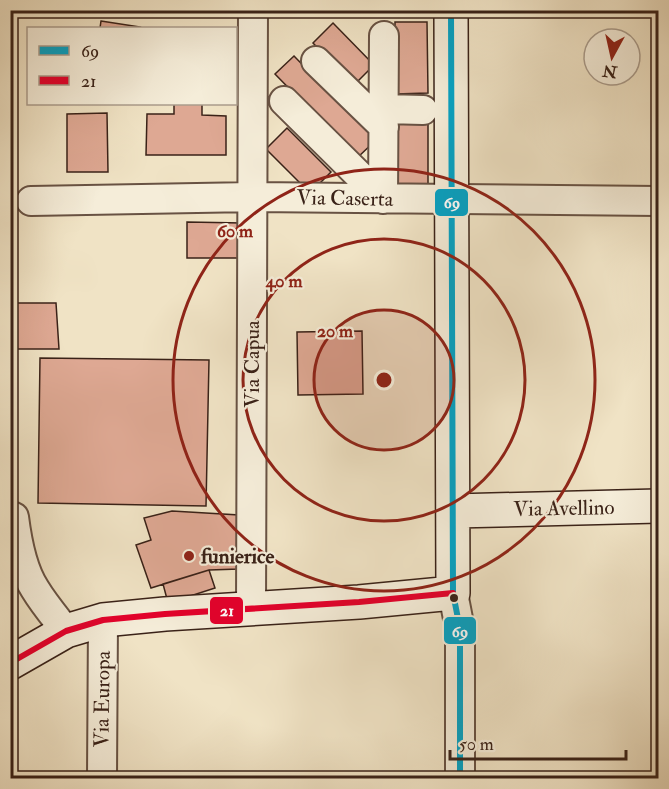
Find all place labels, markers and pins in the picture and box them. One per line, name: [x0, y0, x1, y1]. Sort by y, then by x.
centre of rings: [374, 370, 394, 390]
place label: funierice: [201, 543, 275, 570]
marker: funierice: [182, 549, 196, 563]
unlabelled marker: [448, 592, 460, 604]

